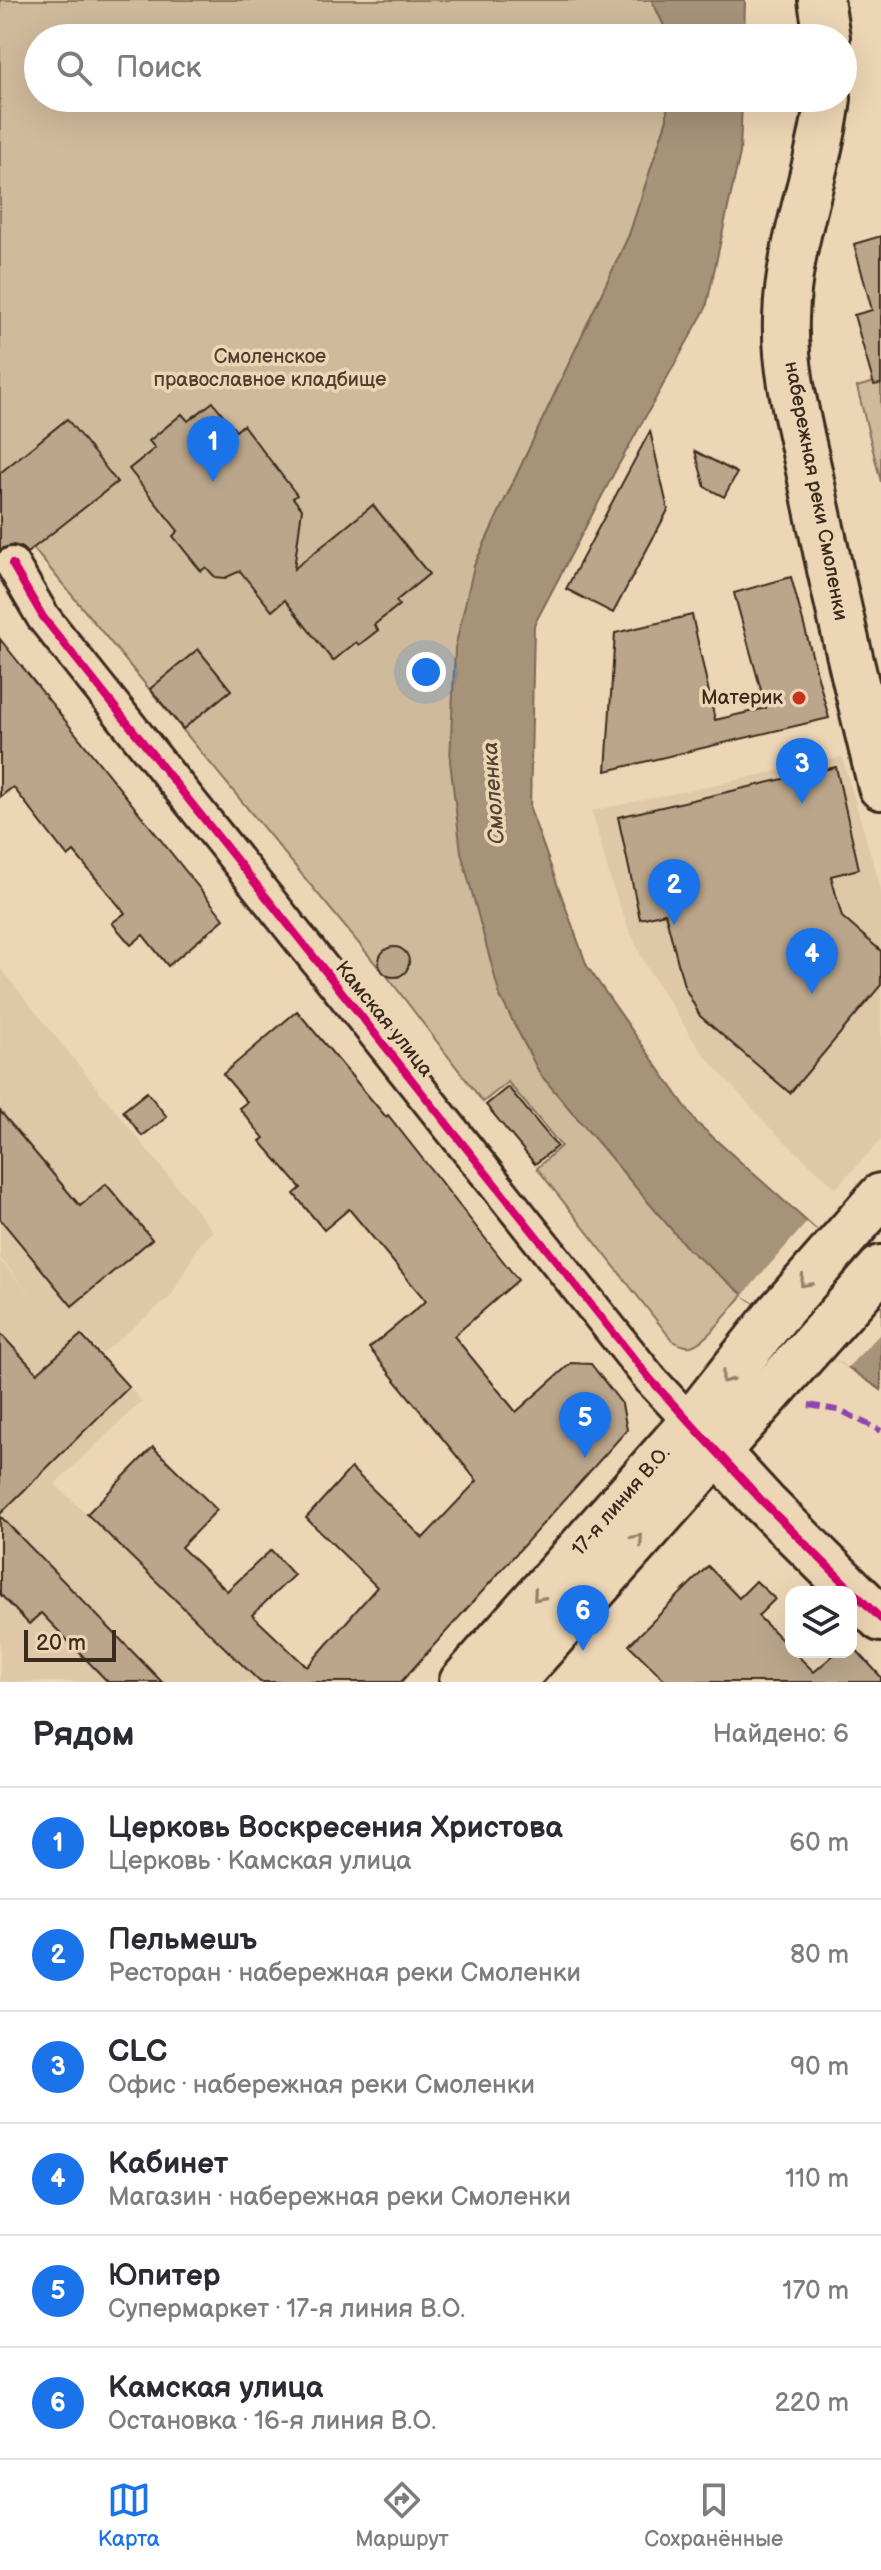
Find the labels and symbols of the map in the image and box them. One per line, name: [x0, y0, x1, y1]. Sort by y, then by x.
park label: Смоленское православное кладбище: [154, 345, 387, 392]
street label: набережная реки Смоленки: [779, 359, 853, 623]
pin: 1: [187, 416, 239, 482]
your location: [406, 652, 446, 692]
place label: Материк: [701, 686, 783, 710]
marker: Материк: [790, 689, 808, 707]
pin: 3: [776, 738, 828, 804]
water label: Смоленка: [477, 741, 511, 845]
pin: 2: [648, 859, 700, 925]
pin: 4: [786, 928, 838, 994]
street label: Камская улица: [330, 956, 438, 1082]
one-way arrow: [801, 1273, 815, 1288]
one-way arrow: [721, 1369, 736, 1383]
pin: 5: [559, 1392, 611, 1458]
street label: 17-я линия В.О.: [567, 1441, 675, 1561]
one-way arrow: [628, 1534, 642, 1549]
pin: 6: [557, 1585, 609, 1651]
one-way arrow: [533, 1586, 548, 1601]
scale bar: [24, 1626, 116, 1662]

